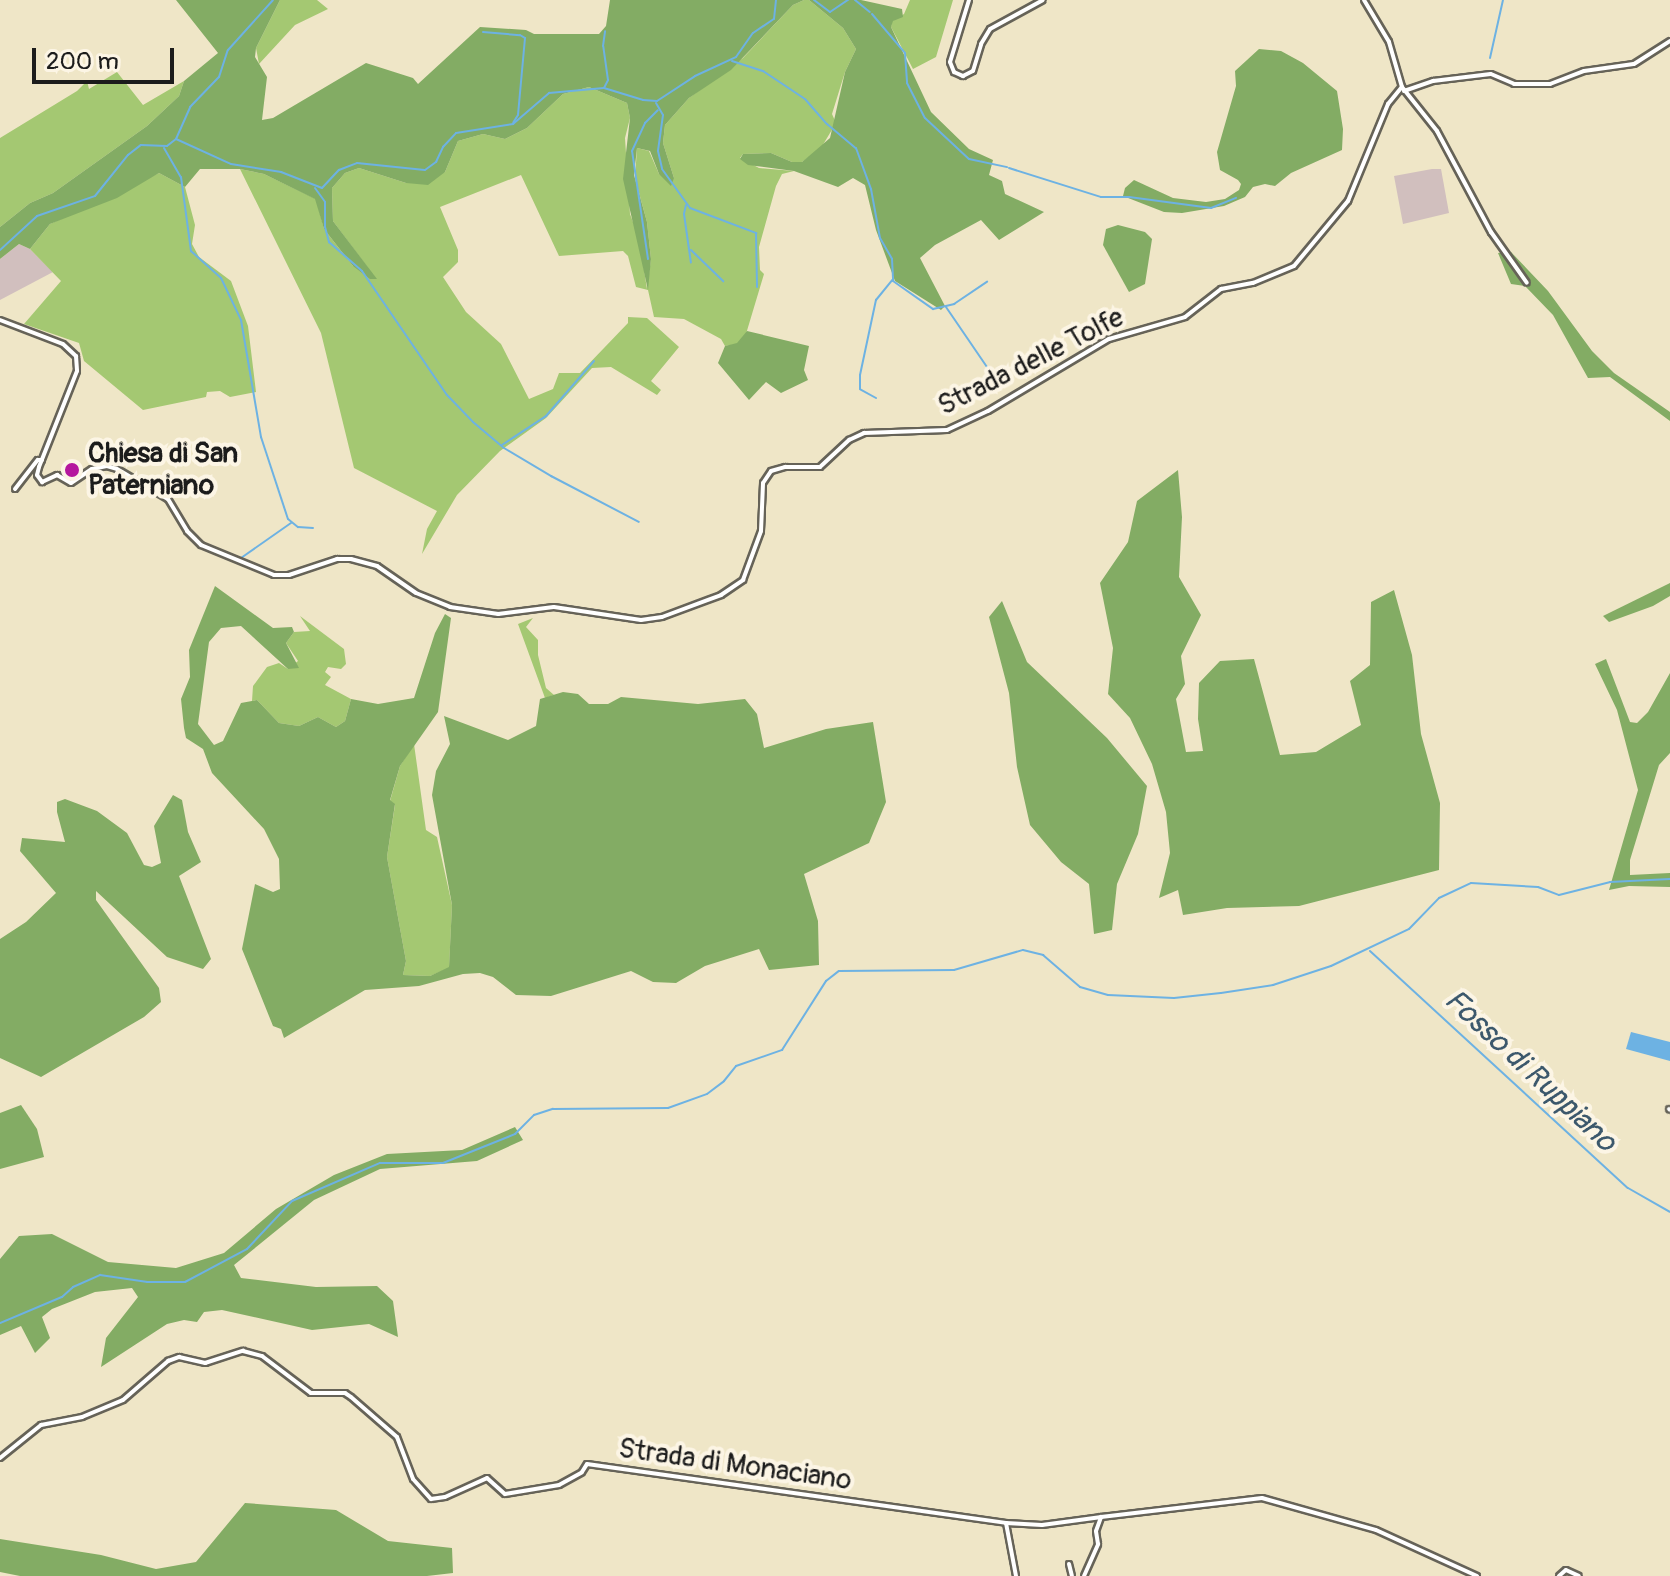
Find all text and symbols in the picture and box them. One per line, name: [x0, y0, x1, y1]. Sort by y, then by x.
scale bar: [36, 32, 178, 82]
text: 200 m: [46, 47, 119, 76]
street label: Strada delle Tolfe: [933, 301, 1129, 423]
place label: Chiesa di San Paterniano: [88, 437, 238, 503]
marker: Chiesa di San Paterniano: [63, 461, 81, 479]
water label: Fosso di Ruppiano: [1437, 982, 1623, 1160]
street label: Strada di Monaciano: [616, 1432, 854, 1498]

